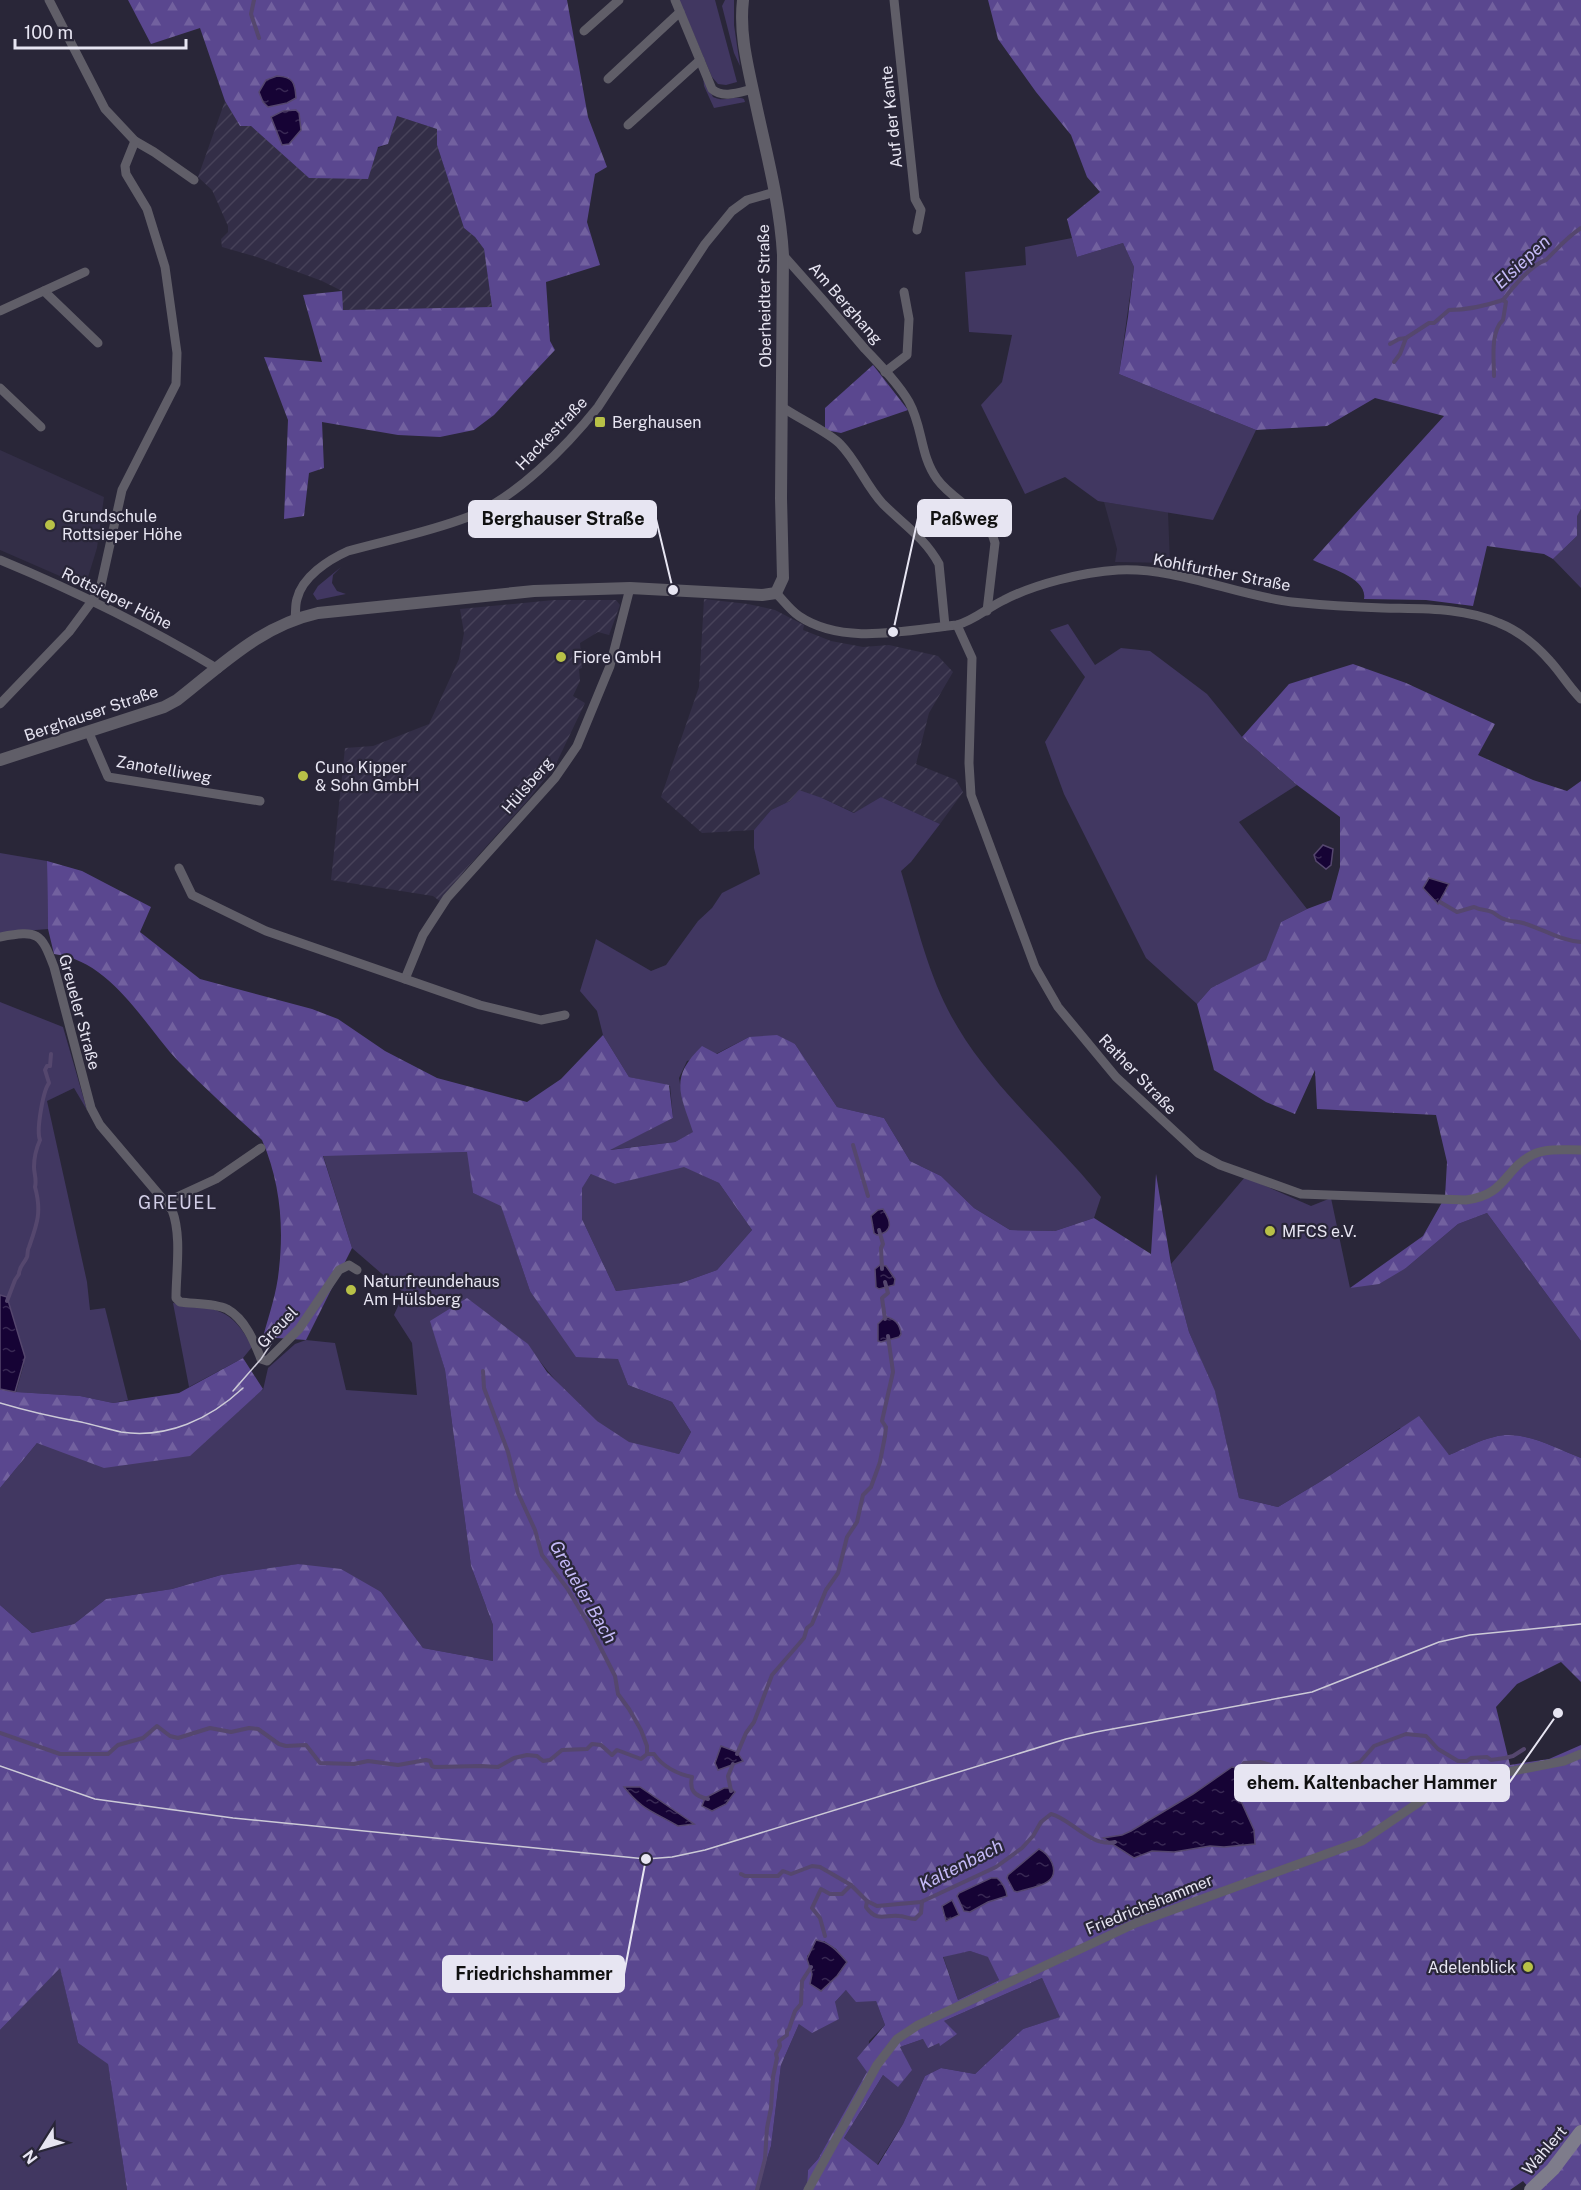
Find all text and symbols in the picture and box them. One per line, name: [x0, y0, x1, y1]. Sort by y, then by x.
scale bar: [15, 12, 186, 50]
text: 100 m: [24, 22, 73, 43]
street label: Auf der Kante: [877, 65, 906, 169]
street label: Oberheidter Straße: [754, 224, 775, 368]
water label: Elsiepen: [1489, 230, 1554, 293]
street label: Am Berghang: [805, 259, 886, 348]
street label: Hackestraße: [512, 393, 591, 474]
place label: Berghausen: [612, 413, 702, 432]
marker: Berghausen: [593, 415, 607, 429]
callout: Paßweg: [918, 500, 1011, 536]
callout: Berghauser Straße: [469, 501, 656, 537]
place label: Grundschule Rottsieper Höhe: [62, 507, 182, 544]
text: Berghauser Straße: [481, 508, 645, 529]
text: Paßweg: [930, 508, 998, 529]
marker: Grundschule Rottsieper Höhe: [43, 518, 57, 532]
street label: Kohlfurther Straße: [1152, 550, 1292, 595]
street label: Rottsieper Höhe: [59, 564, 175, 633]
place label: Fiore GmbH: [573, 648, 662, 667]
marker: Fiore GmbH: [554, 650, 568, 664]
street label: Berghauser Straße: [22, 682, 161, 745]
street label: Zanotelliweg: [115, 752, 213, 787]
street label: Hülsberg: [498, 753, 557, 818]
place label: Cuno Kipper & Sohn GmbH: [315, 758, 420, 795]
marker: Cuno Kipper & Sohn GmbH: [296, 769, 310, 783]
street label: Greueler Straße: [55, 952, 104, 1072]
street label: Rather Straße: [1095, 1030, 1181, 1118]
district label: GREUEL: [138, 1192, 218, 1213]
place label: MFCS e.V.: [1282, 1222, 1357, 1241]
marker: MFCS e.V.: [1263, 1224, 1277, 1238]
place label: Naturfreundehaus Am Hülsberg: [363, 1272, 500, 1309]
marker: Naturfreundehaus Am Hülsberg: [344, 1283, 358, 1297]
street label: Greuel: [253, 1303, 302, 1352]
water label: Greueler Bach: [545, 1536, 621, 1647]
callout: ehem. Kaltenbacher Hammer: [1235, 1765, 1509, 1801]
text: ehem. Kaltenbacher Hammer: [1247, 1772, 1498, 1793]
water label: Kaltenbach: [915, 1834, 1006, 1895]
street label: Friedrichshammer: [1083, 1870, 1216, 1939]
callout: Friedrichshammer: [443, 1956, 624, 1992]
place label: Adelenblick: [1428, 1958, 1516, 1977]
marker: Adelenblick: [1521, 1960, 1535, 1974]
text: Friedrichshammer: [455, 1963, 613, 1984]
north arrow: [12, 2118, 72, 2178]
street label: Wahlert: [1518, 2122, 1571, 2179]
text: N: [19, 2146, 42, 2167]

